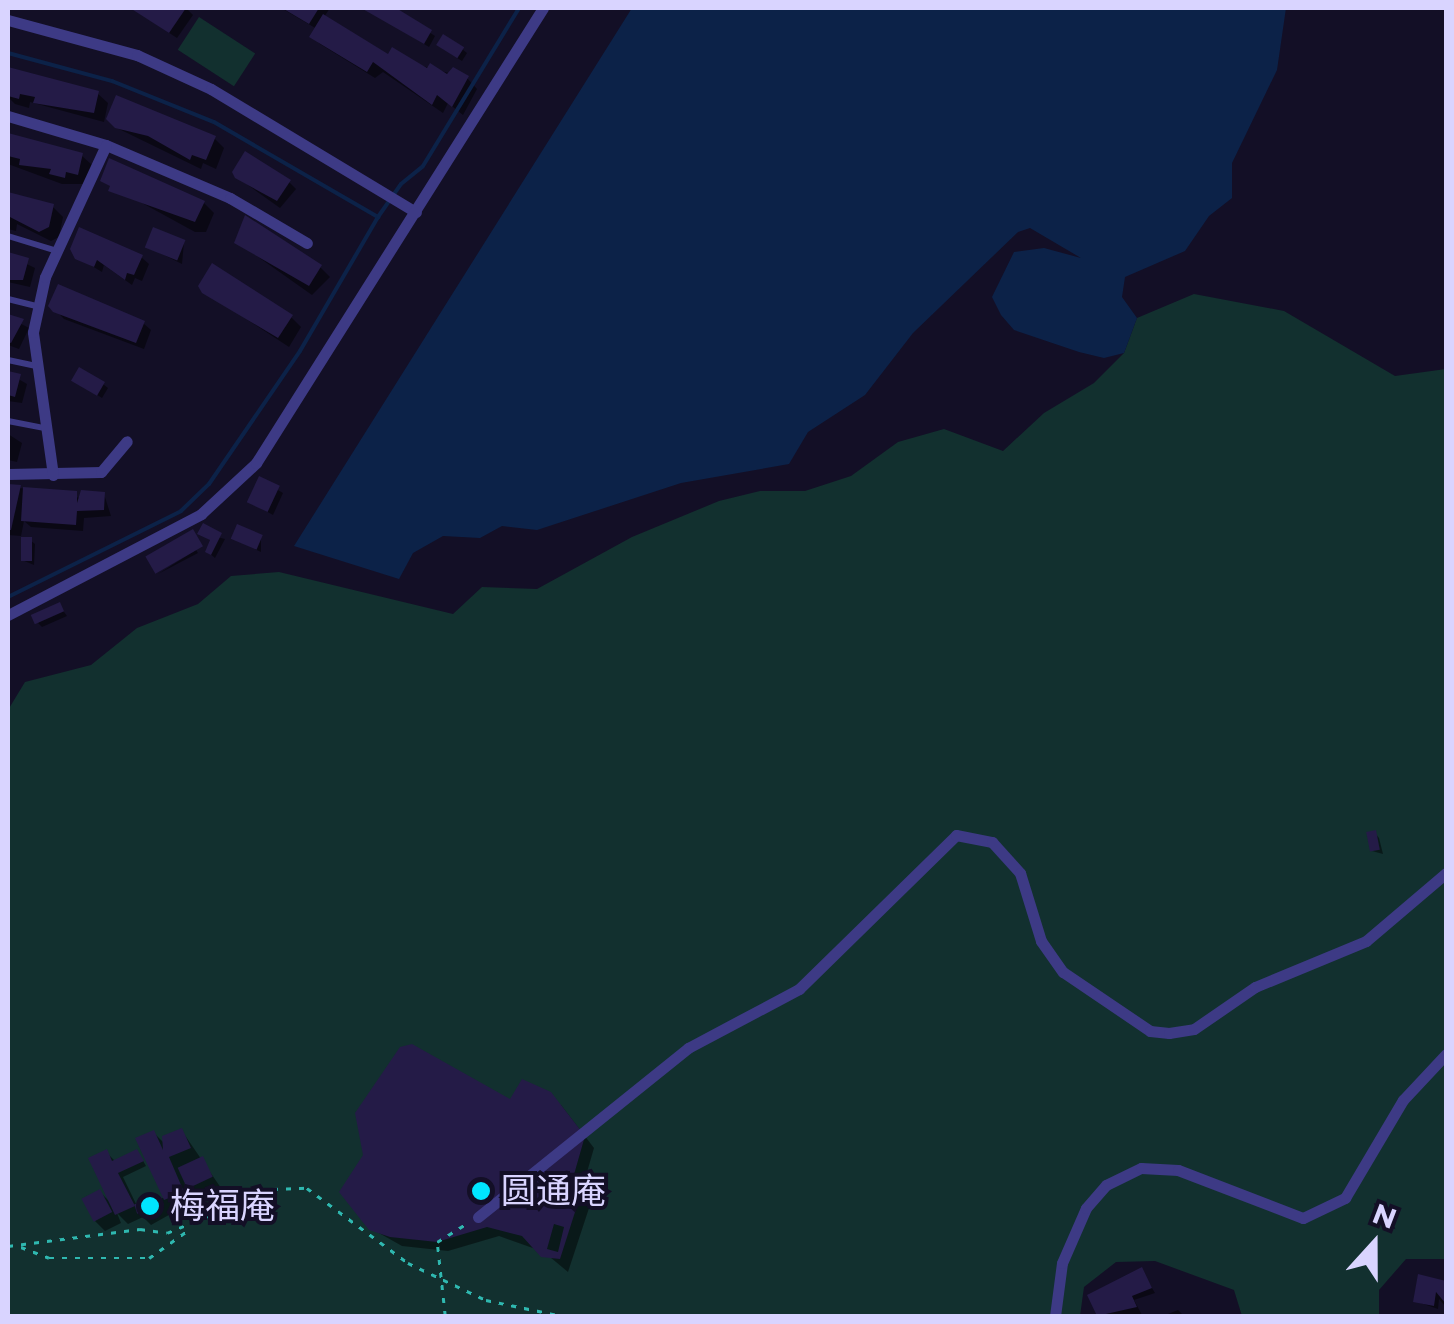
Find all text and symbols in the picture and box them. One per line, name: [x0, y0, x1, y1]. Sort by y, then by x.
place label: 圆通庵: [501, 1170, 606, 1212]
marker: 圆通庵: [470, 1180, 492, 1202]
place label: 梅福庵: [170, 1185, 275, 1227]
north arrow: [1324, 1194, 1424, 1294]
marker: 梅福庵: [139, 1195, 161, 1217]
text: N: [1368, 1196, 1401, 1236]

